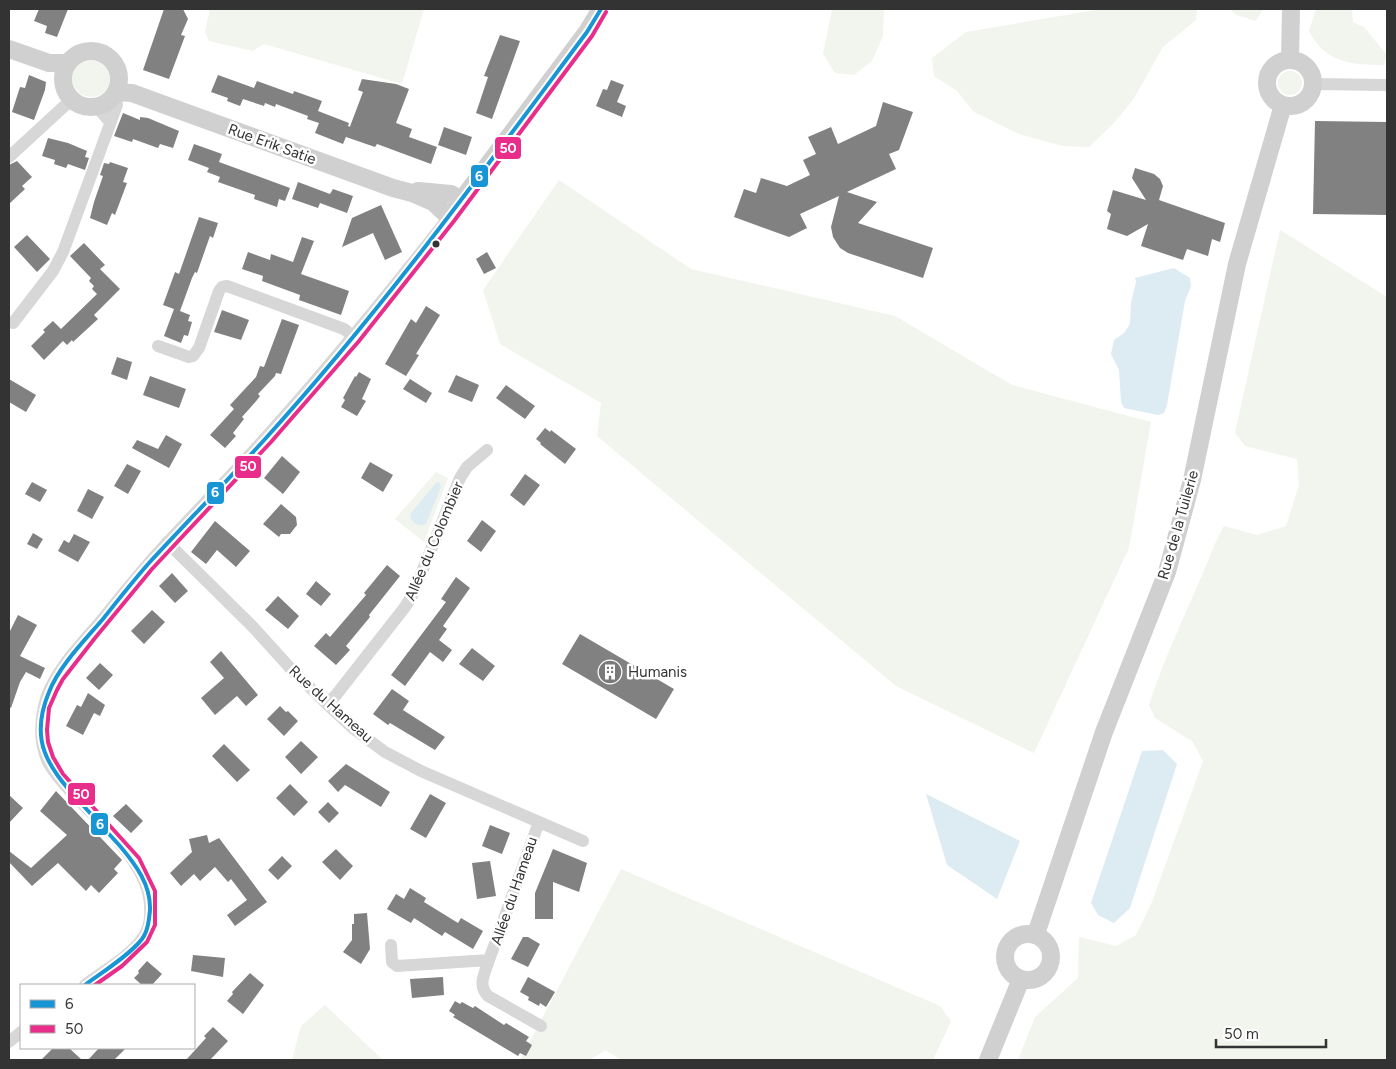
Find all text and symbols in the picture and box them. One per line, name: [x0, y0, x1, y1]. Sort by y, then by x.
street label: Rue Erik Satie: [226, 120, 318, 168]
line badge: 50: [494, 136, 522, 160]
text: 50: [499, 140, 517, 157]
line badge: 6: [470, 164, 489, 188]
text: 6: [475, 168, 483, 185]
unlabelled marker: [431, 239, 441, 249]
line badge: 50: [234, 455, 262, 479]
text: 50: [239, 458, 257, 475]
street label: Rue de la Tuilerie: [1154, 468, 1202, 582]
street label: Allée du Colombier: [401, 479, 467, 603]
line badge: 6: [206, 481, 225, 505]
text: 6: [211, 484, 219, 501]
building icon: Humanis: [597, 659, 623, 685]
street label: Rue du Hameau: [285, 662, 377, 746]
place label: Humanis: [628, 663, 687, 681]
line badge: 50: [67, 782, 96, 806]
text: 50: [72, 786, 90, 803]
line badge: 6: [90, 812, 109, 836]
text: 6: [96, 816, 104, 833]
street label: Allée du Hameau: [487, 834, 541, 948]
legend: [20, 984, 195, 1049]
text: 6: [65, 995, 74, 1013]
scale bar: [1216, 1016, 1326, 1048]
text: 50: [65, 1020, 83, 1038]
text: 50 m: [1224, 1025, 1259, 1043]

